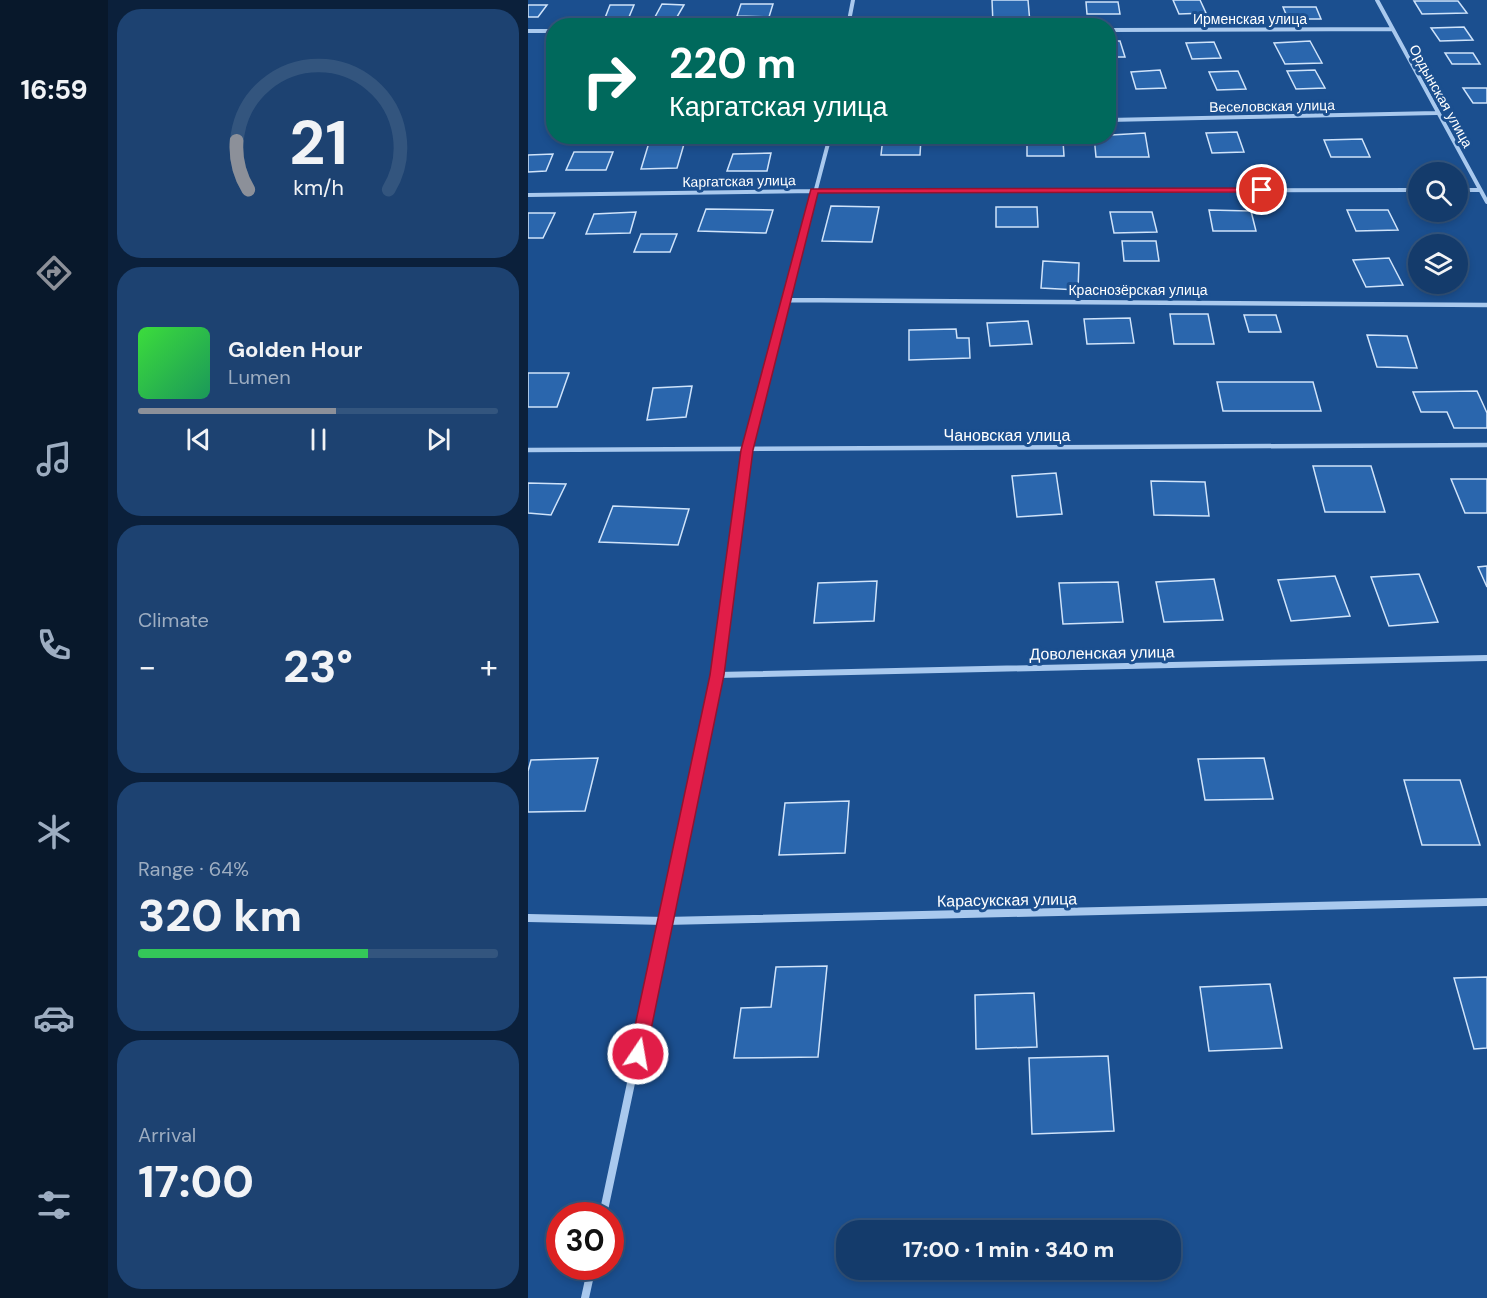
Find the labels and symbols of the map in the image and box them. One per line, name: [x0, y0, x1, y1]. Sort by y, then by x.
street label: Ирменская улица: [1193, 10, 1307, 28]
street label: Ордынская улица: [1405, 41, 1477, 151]
street label: Веселовская улица: [1209, 96, 1335, 116]
pin: [1236, 164, 1287, 215]
street label: Каргатская улица: [682, 171, 796, 191]
street label: Краснозёрская улица: [1068, 281, 1208, 299]
street label: Чановская улица: [944, 425, 1070, 446]
street label: Доволенская улица: [1029, 641, 1175, 665]
street label: Карасукская улица: [937, 888, 1077, 912]
position arrow: [606, 1022, 670, 1086]
speed limit sign: 30: [546, 1202, 624, 1280]

